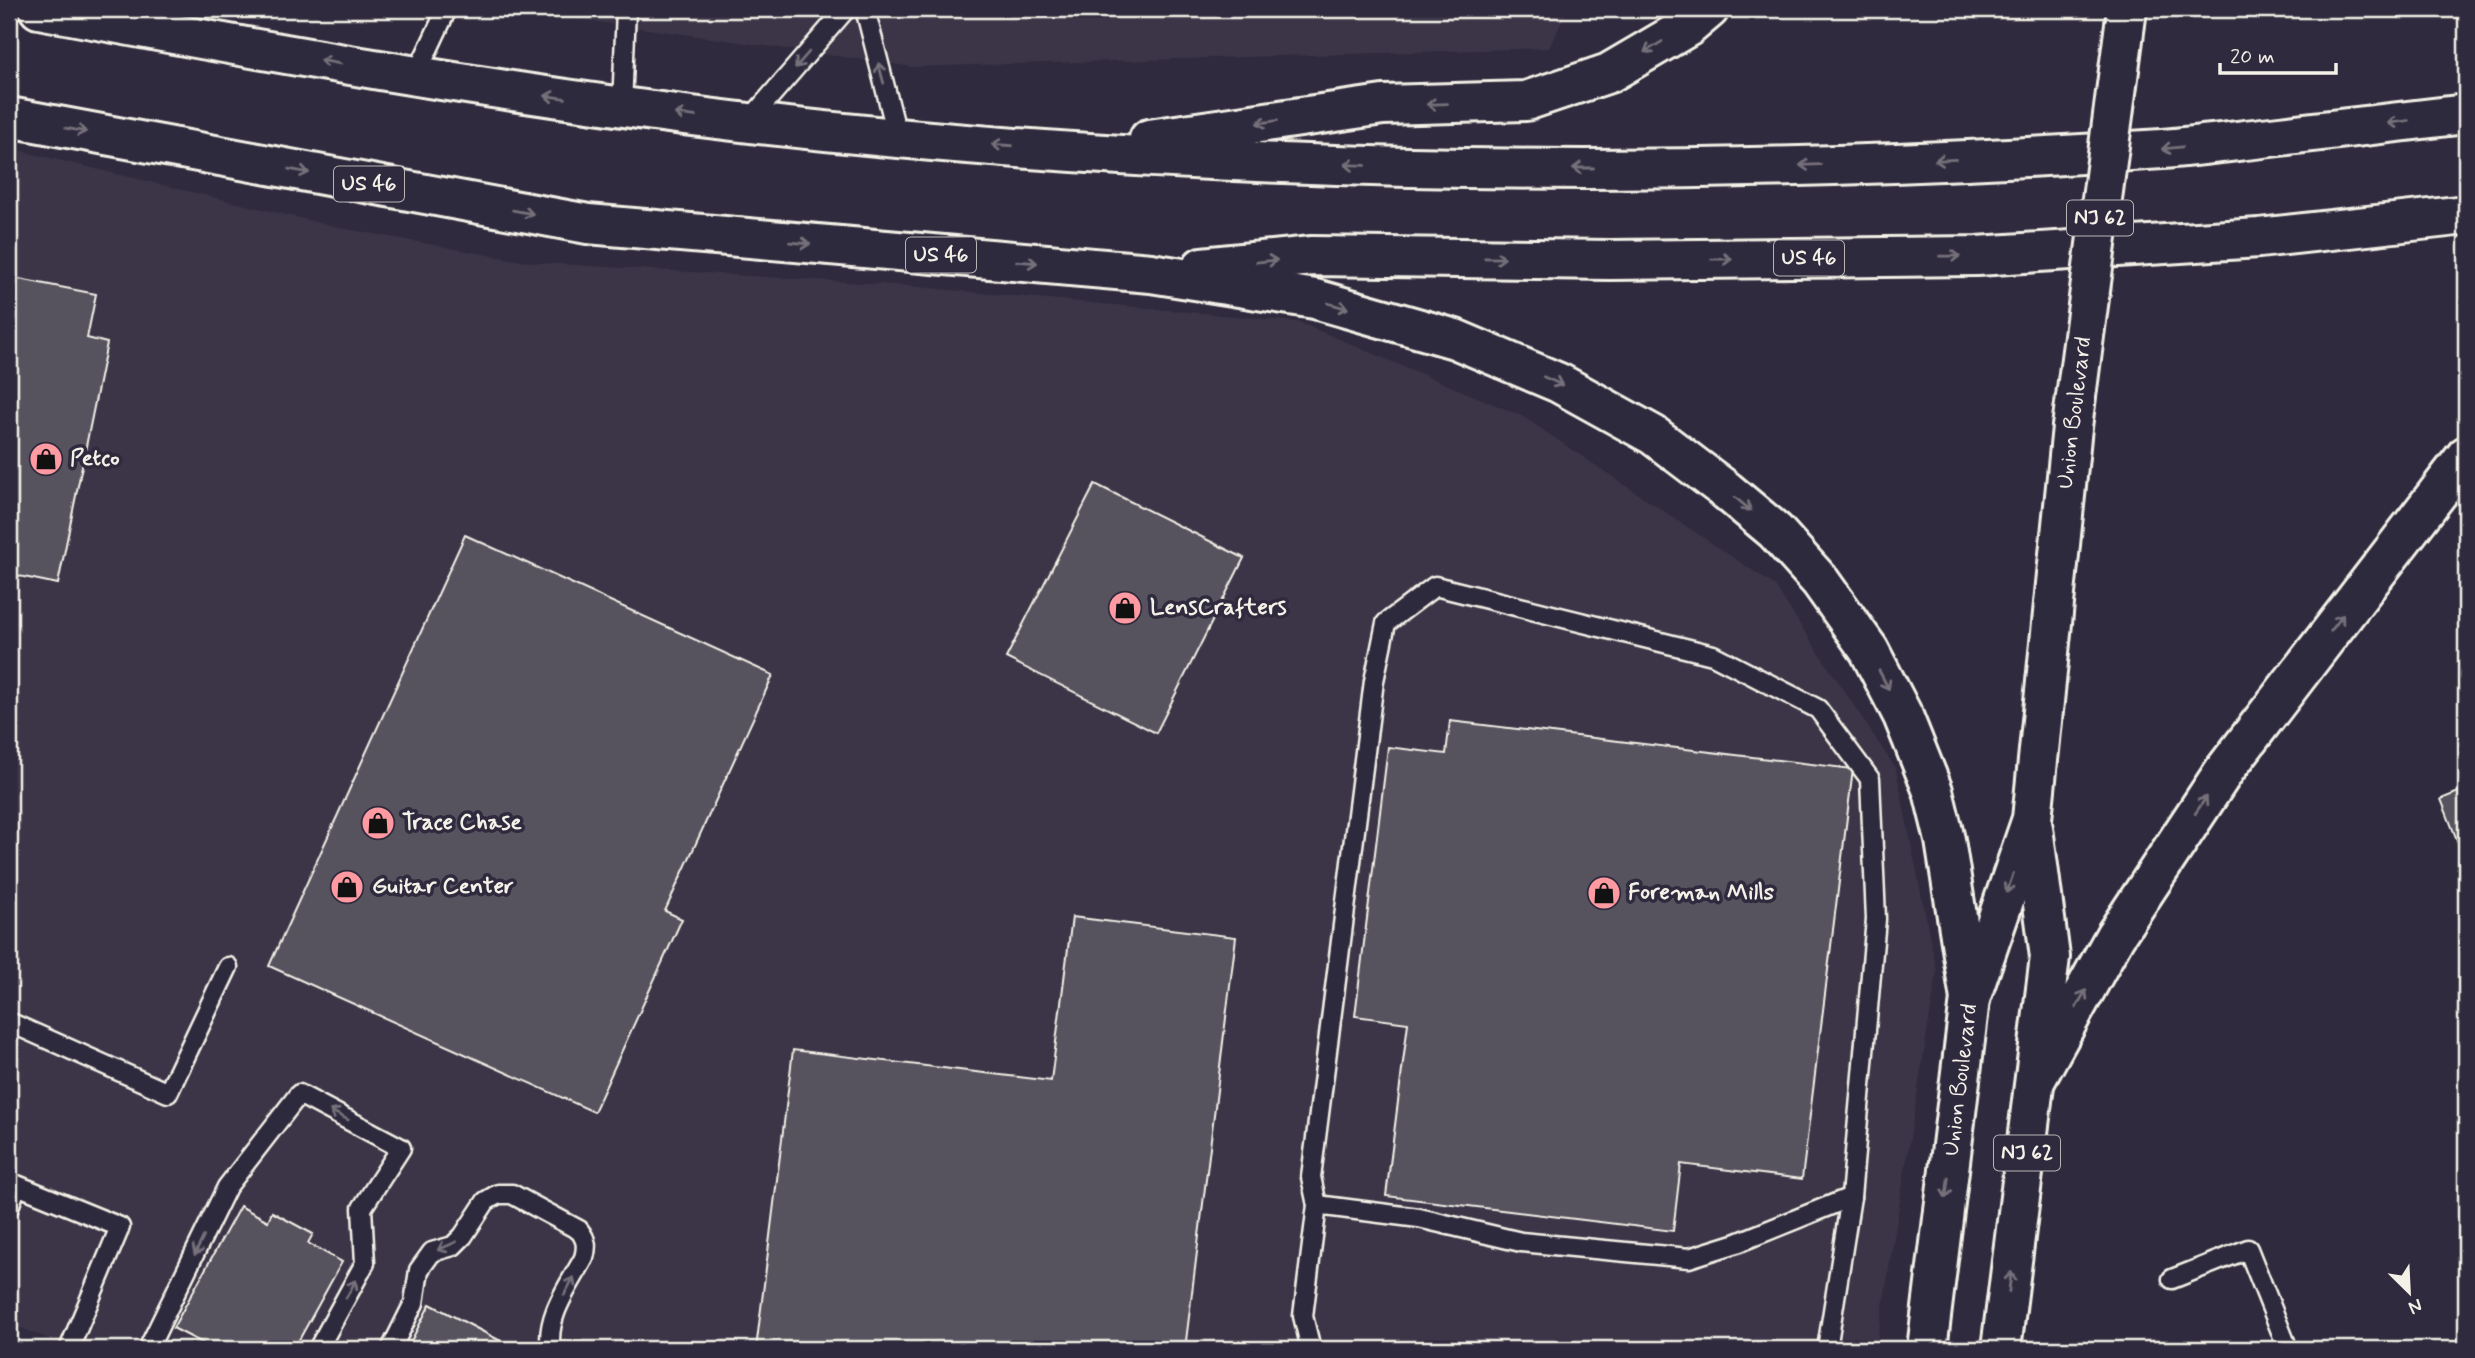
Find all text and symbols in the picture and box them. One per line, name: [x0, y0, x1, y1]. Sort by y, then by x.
scale bar: [2220, 32, 2335, 76]
one-way arrow: [1643, 41, 1663, 55]
text: 20 m: [2230, 43, 2275, 71]
one-way arrow: [794, 51, 810, 69]
one-way arrow: [319, 55, 342, 68]
one-way arrow: [874, 62, 887, 84]
one-way arrow: [544, 91, 567, 104]
one-way arrow: [1426, 97, 1449, 110]
one-way arrow: [674, 108, 697, 121]
one-way arrow: [1256, 116, 1279, 129]
one-way arrow: [2388, 116, 2410, 129]
one-way arrow: [64, 124, 87, 137]
one-way arrow: [991, 138, 1014, 151]
one-way arrow: [2162, 142, 2184, 155]
one-way arrow: [1934, 153, 1957, 166]
one-way arrow: [1344, 158, 1367, 172]
one-way arrow: [1799, 158, 1822, 171]
one-way arrow: [1571, 161, 1594, 175]
one-way arrow: [288, 165, 310, 178]
road number: US 46: [334, 166, 404, 202]
road number: NJ 62: [2067, 200, 2133, 235]
one-way arrow: [511, 206, 534, 219]
one-way arrow: [788, 237, 811, 250]
road number: US 46: [906, 238, 976, 272]
road number: US 46: [1774, 240, 1844, 276]
one-way arrow: [1938, 249, 1961, 263]
one-way arrow: [1483, 252, 1506, 265]
one-way arrow: [1710, 252, 1733, 266]
one-way arrow: [1256, 254, 1278, 267]
one-way arrow: [1015, 256, 1037, 269]
one-way arrow: [1327, 300, 1349, 313]
street label: Union Boulevard: [2051, 335, 2099, 491]
one-way arrow: [1541, 375, 1563, 388]
shop icon: Petco: [27, 440, 65, 478]
place label: Petco: [70, 444, 120, 474]
one-way arrow: [1734, 496, 1752, 512]
shop icon: LensCrafters: [1106, 589, 1144, 627]
place label: LensCrafters: [1150, 593, 1287, 623]
one-way arrow: [2330, 614, 2345, 633]
one-way arrow: [1878, 669, 1892, 690]
one-way arrow: [2194, 796, 2208, 816]
shop icon: Trace Chase: [359, 804, 397, 842]
place label: Trace Chase: [402, 808, 523, 838]
shop icon: Guitar Center: [328, 868, 366, 906]
place label: Guitar Center: [372, 872, 514, 902]
one-way arrow: [2003, 872, 2015, 894]
shop icon: Foreman Mills: [1585, 874, 1623, 912]
place label: Foreman Mills: [1628, 878, 1775, 908]
one-way arrow: [2074, 989, 2088, 1009]
street label: Union Boulevard: [1937, 1002, 1985, 1158]
one-way arrow: [329, 1108, 349, 1122]
road number: NJ 62: [1994, 1136, 2060, 1170]
one-way arrow: [1940, 1176, 1953, 1199]
one-way arrow: [191, 1235, 205, 1256]
one-way arrow: [437, 1240, 458, 1253]
north arrow: [2374, 1256, 2444, 1326]
one-way arrow: [2004, 1271, 2017, 1293]
one-way arrow: [563, 1276, 577, 1297]
one-way arrow: [344, 1280, 358, 1300]
text: N: [2404, 1292, 2426, 1320]

